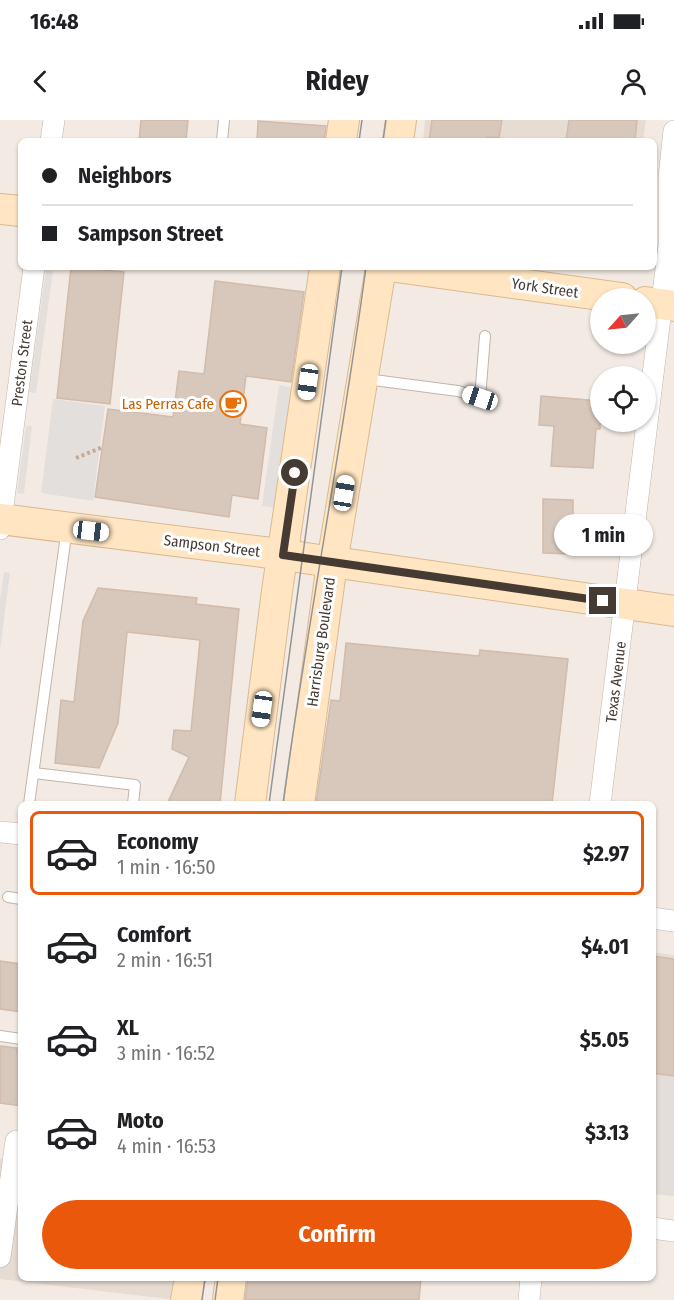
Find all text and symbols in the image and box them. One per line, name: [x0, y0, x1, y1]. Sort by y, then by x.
text: 16:48: [30, 8, 79, 35]
icon: back: [24, 65, 57, 98]
text: Ridey: [305, 65, 369, 97]
icon: person: [617, 65, 650, 98]
text: Neighbors: [78, 162, 172, 189]
text: Sampson Street: [78, 220, 223, 247]
street label: York Street: [511, 274, 580, 302]
north arrow: [590, 288, 656, 354]
map controls: [590, 288, 656, 432]
street label: Preston Street: [8, 319, 36, 407]
car: [297, 363, 319, 401]
button: locate: [590, 366, 656, 432]
car: [460, 384, 500, 412]
cafe icon: Las Perras Cafe: [218, 389, 248, 419]
place label: Las Perras Cafe: [122, 395, 214, 413]
route start: [281, 459, 308, 486]
car: [332, 474, 356, 512]
callout: 1 min: [554, 514, 652, 556]
car: [72, 520, 110, 542]
text: 1 min: [582, 523, 625, 547]
street label: Sampson Street: [163, 531, 261, 561]
street label: Harrisburg Boulevard: [303, 576, 339, 708]
route end: [589, 587, 616, 614]
street label: Texas Avenue: [602, 640, 630, 724]
car: [251, 690, 273, 728]
icon: car: [45, 826, 99, 880]
text: Economy: [117, 828, 198, 855]
text: $2.97: [583, 840, 629, 867]
text: 1 min · 16:50: [117, 855, 216, 879]
icon: car: [45, 919, 99, 973]
text: Comfort: [117, 921, 191, 948]
text: $4.01: [581, 933, 629, 960]
text: 2 min · 16:51: [117, 948, 213, 972]
icon: car: [45, 1012, 99, 1066]
text: XL: [117, 1014, 139, 1041]
text: $5.05: [580, 1026, 629, 1053]
text: 3 min · 16:52: [117, 1041, 215, 1065]
icon: car: [45, 1105, 99, 1159]
text: Moto: [117, 1107, 164, 1134]
text: $3.13: [585, 1119, 629, 1146]
text: 4 min · 16:53: [117, 1134, 216, 1158]
button: Confirm: [42, 1200, 632, 1269]

